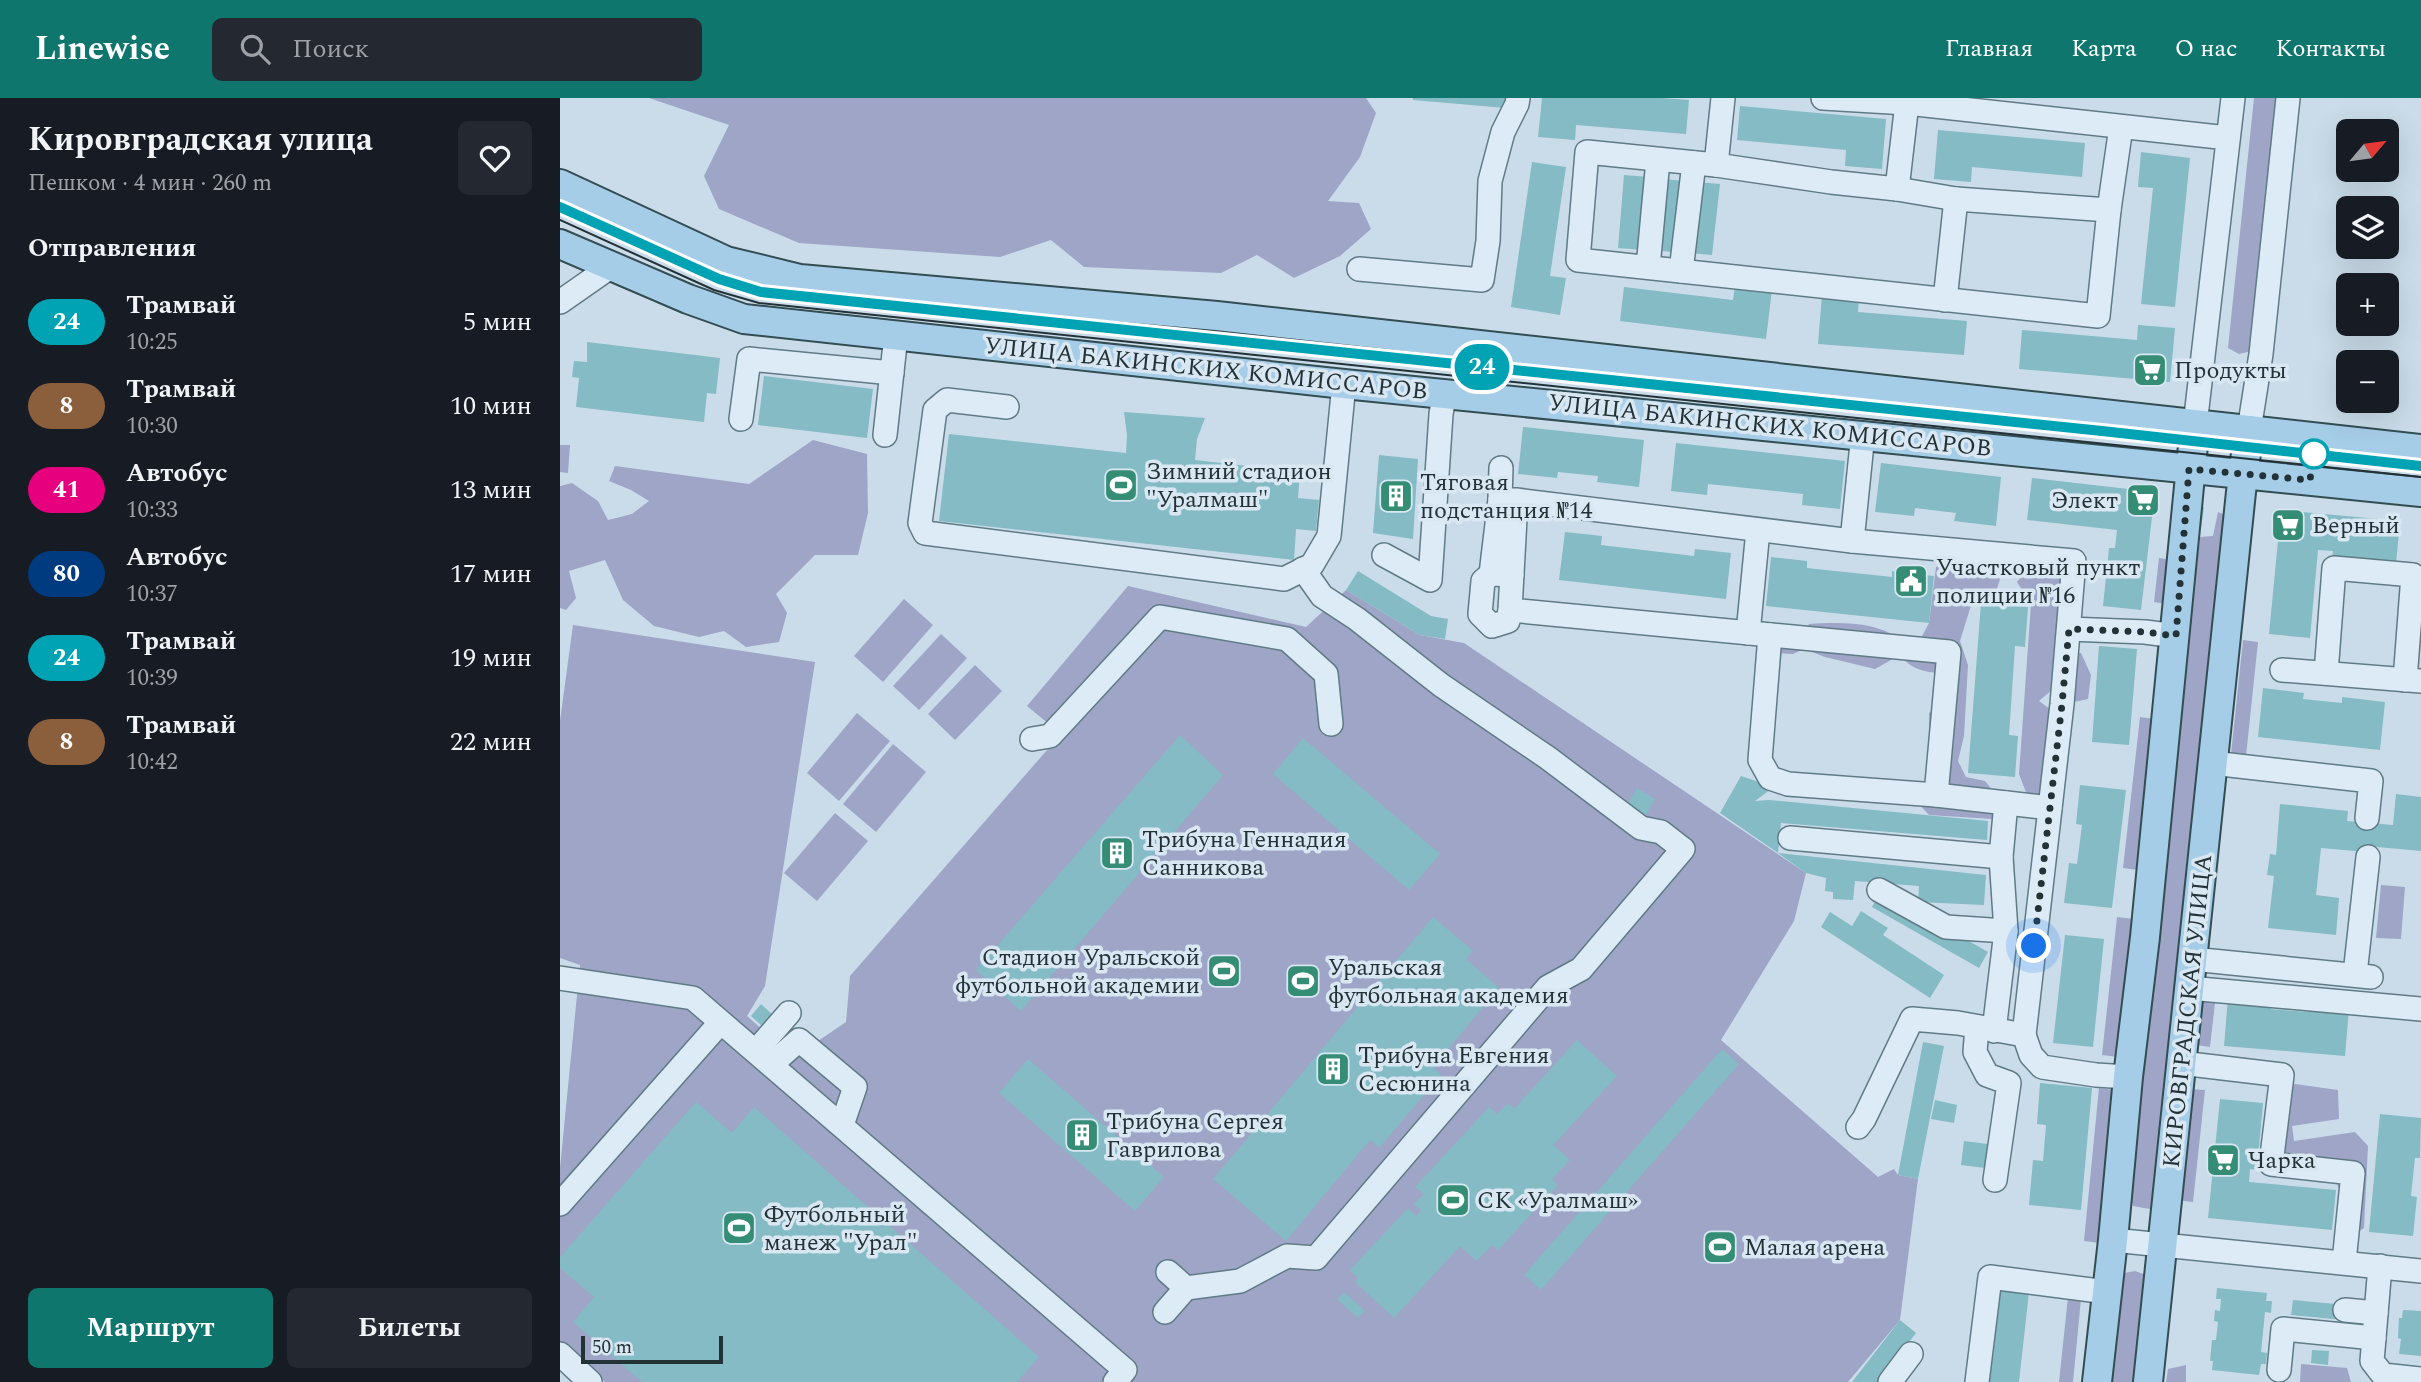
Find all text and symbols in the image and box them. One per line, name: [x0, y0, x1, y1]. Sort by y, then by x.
search box: [212, 18, 702, 81]
text: Linewise: [35, 24, 170, 74]
text: Поиск: [292, 29, 369, 69]
icon: search: [236, 30, 274, 68]
text: Главная: [1945, 31, 2033, 67]
text: Карта: [2071, 31, 2137, 67]
text: О нас: [2175, 31, 2238, 67]
text: Контакты: [2276, 31, 2386, 67]
text: Кировградская улица: [28, 115, 373, 165]
north arrow: [2336, 119, 2399, 182]
map controls: [2336, 119, 2399, 413]
button: heart: [458, 121, 532, 195]
text: Пешком · 4 мин · 260 m: [28, 166, 272, 201]
button: layers: [2336, 196, 2399, 259]
text: Отправления: [28, 228, 196, 268]
button: +: [2336, 273, 2399, 336]
text: Трамвай: [126, 285, 236, 325]
text: 5 мин: [463, 302, 532, 342]
text: 24: [53, 304, 80, 340]
text: 10:25: [126, 325, 178, 360]
street label: УЛИЦА БАКИНСКИХ КОМИССАРОВ: [983, 328, 1429, 410]
line badge: 24: [1450, 344, 1514, 390]
text: 24: [1469, 349, 1495, 385]
button: −: [2336, 350, 2399, 413]
supermarket icon: Продукты: [2131, 351, 2169, 389]
place label: Продукты: [2174, 353, 2287, 389]
text: Трамвай: [126, 369, 236, 409]
street label: УЛИЦА БАКИНСКИХ КОМИССАРОВ: [1547, 385, 1993, 467]
text: 10 мин: [450, 386, 532, 426]
text: 8: [60, 388, 73, 424]
text: 10:30: [126, 409, 178, 444]
unlabelled marker: [2299, 439, 2329, 469]
text: Автобус: [126, 453, 228, 493]
place label: Зимний стадион "Уралмаш": [1146, 454, 1332, 518]
place label: Тяговая подстанция №14: [1420, 465, 1592, 529]
sports icon: Зимний стадион "Уралмаш": [1102, 466, 1140, 504]
text: 13 мин: [450, 470, 532, 510]
text: 41: [53, 472, 80, 508]
building icon: Тяговая подстанция №14: [1377, 477, 1415, 515]
supermarket icon: Элект: [2124, 481, 2162, 519]
place label: Элект: [2051, 483, 2118, 519]
text: 10:33: [126, 493, 178, 528]
supermarket icon: Верный: [2269, 506, 2307, 544]
place label: Верный: [2312, 508, 2400, 544]
text: Автобус: [126, 537, 228, 577]
place label: Участковый пункт полиции №16: [1936, 550, 2141, 614]
text: 17 мин: [450, 554, 532, 594]
text: 80: [53, 556, 80, 592]
public building icon: Участковый пункт полиции №16: [1892, 562, 1930, 600]
text: 10:37: [126, 577, 178, 612]
text: Трамвай: [126, 621, 236, 661]
text: 19 мин: [450, 638, 532, 678]
text: 24: [53, 640, 80, 676]
text: 10:39: [126, 661, 178, 696]
text: Трамвай: [126, 705, 236, 745]
text: 22 мин: [450, 722, 532, 762]
text: 8: [60, 724, 73, 760]
text: 10:42: [126, 745, 178, 780]
place label: Трибуна Геннадия Санникова: [1142, 822, 1346, 886]
building icon: Трибуна Геннадия Санникова: [1098, 834, 1136, 872]
street label: КИРОВГРАДСКАЯ УЛИЦА: [2154, 852, 2222, 1170]
your location: [2016, 928, 2051, 963]
place label: Стадион Уральской футбольной академии: [955, 940, 1200, 1004]
place label: Уральская футбольная академия: [1328, 950, 1568, 1014]
sports icon: Стадион Уральской футбольной академии: [1205, 952, 1243, 990]
sports icon: Уральская футбольная академия: [1284, 962, 1322, 1000]
place label: Трибуна Евгения Сесюнина: [1358, 1038, 1549, 1102]
building icon: Трибуна Евгения Сесюнина: [1314, 1050, 1352, 1088]
place label: Трибуна Сергея Гаврилова: [1106, 1104, 1284, 1168]
building icon: Трибуна Сергея Гаврилова: [1063, 1116, 1101, 1154]
supermarket icon: Чарка: [2204, 1141, 2242, 1179]
place label: Чарка: [2248, 1143, 2316, 1179]
sports icon: СК «Уралмаш»: [1434, 1181, 1472, 1219]
place label: СК «Уралмаш»: [1477, 1183, 1638, 1219]
place label: Футбольный манеж "Урал": [764, 1197, 918, 1261]
sports icon: Футбольный манеж "Урал": [720, 1209, 758, 1247]
sports icon: Малая арена: [1701, 1228, 1739, 1266]
place label: Малая арена: [1744, 1230, 1886, 1266]
button: Маршрут: [28, 1288, 273, 1368]
button: Билеты: [287, 1288, 532, 1368]
scale bar: [581, 1333, 723, 1365]
text: 50 m: [592, 1333, 632, 1362]

